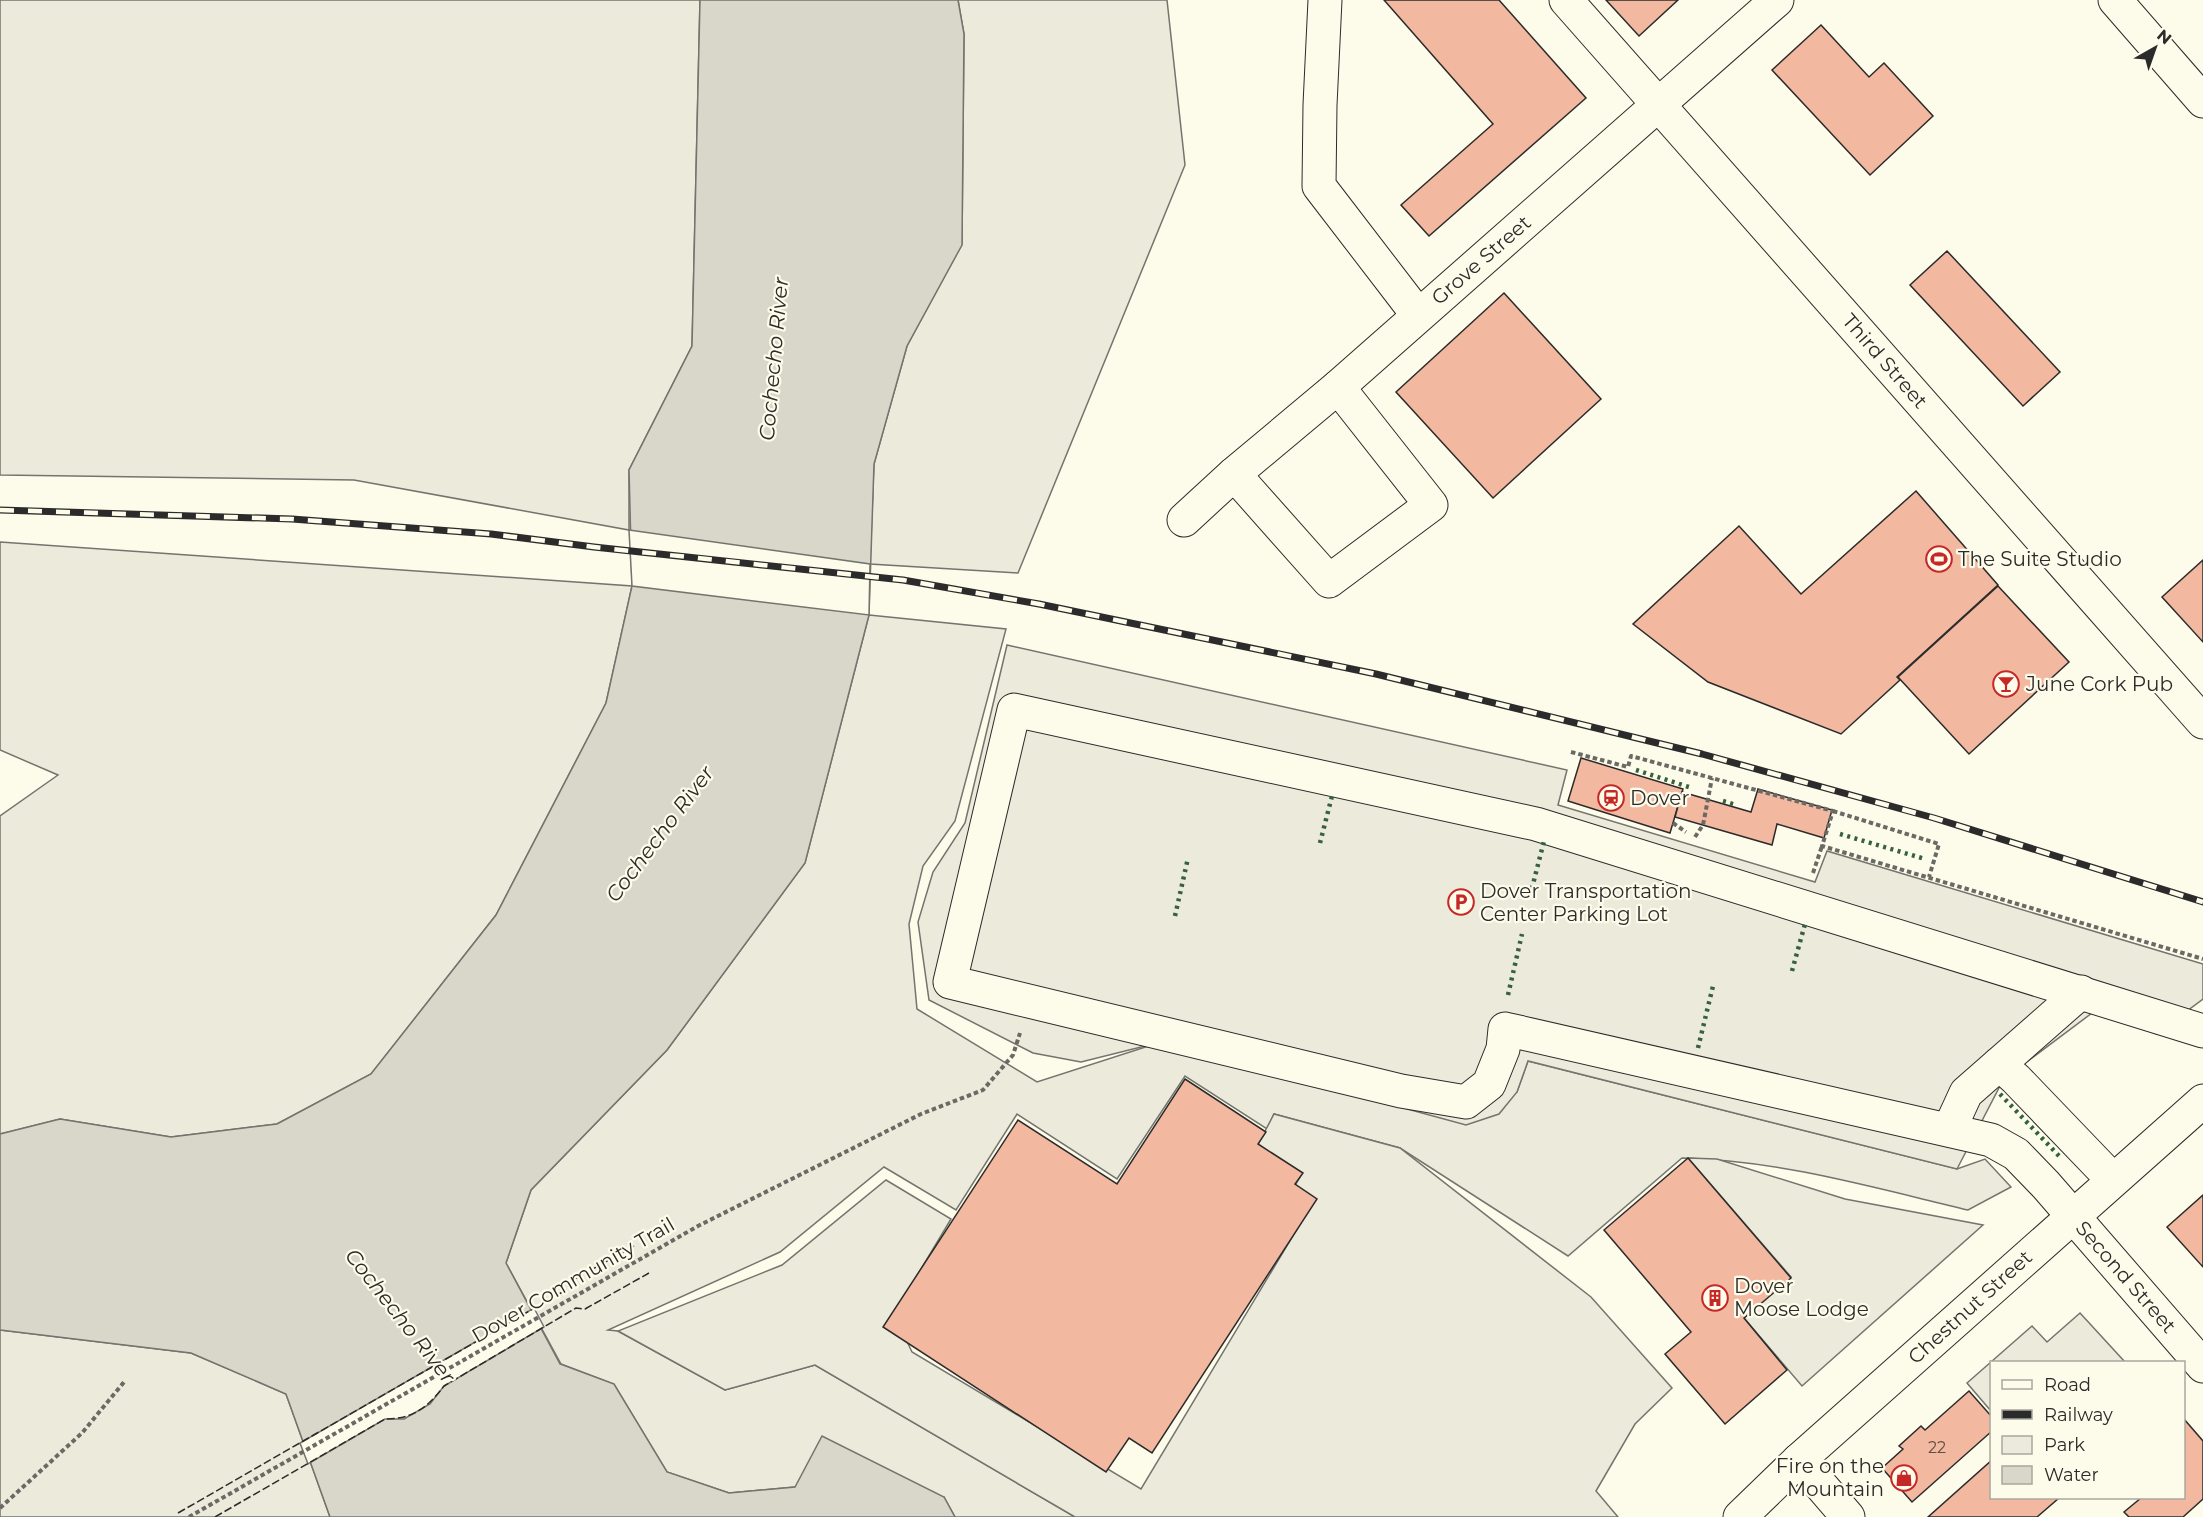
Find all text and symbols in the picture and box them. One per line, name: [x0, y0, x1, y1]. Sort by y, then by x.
north arrow: [2125, 18, 2185, 78]
text: N: [2153, 25, 2175, 48]
street label: Grove Street: [1426, 210, 1536, 310]
water label: Cochecho River: [754, 276, 793, 442]
street label: Third Street: [1837, 309, 1933, 413]
sports icon: The Suite Studio: [1924, 544, 1954, 574]
place label: The Suite Studio: [1958, 547, 2122, 571]
bar icon: June Cork Pub: [1991, 669, 2021, 699]
place label: June Cork Pub: [2025, 672, 2173, 696]
water label: Cochecho River: [600, 760, 719, 907]
station icon: Dover: [1596, 783, 1626, 813]
place label: Dover: [1630, 786, 1689, 810]
place label: Dover Transportation Center Parking Lot: [1480, 879, 1692, 926]
parking icon: Dover Transportation Center Parking Lot: [1446, 887, 1476, 917]
street label: Dover Community Trail: [467, 1212, 679, 1348]
street label: Second Street: [2071, 1216, 2181, 1338]
water label: Cochecho River: [340, 1243, 461, 1388]
street label: Chestnut Street: [1903, 1245, 2037, 1369]
place label: Dover Moose Lodge: [1734, 1274, 1869, 1321]
building icon: Dover Moose Lodge: [1700, 1283, 1730, 1313]
legend: [1990, 1361, 2185, 1499]
text: Road: [2044, 1374, 2091, 1396]
text: Railway: [2044, 1404, 2113, 1426]
text: Park: [2044, 1434, 2085, 1456]
house number: 22: [1928, 1438, 1946, 1457]
place label: Fire on the Mountain: [1776, 1454, 1884, 1501]
shop icon: Fire on the Mountain: [1889, 1463, 1919, 1493]
text: Water: [2044, 1464, 2099, 1486]

